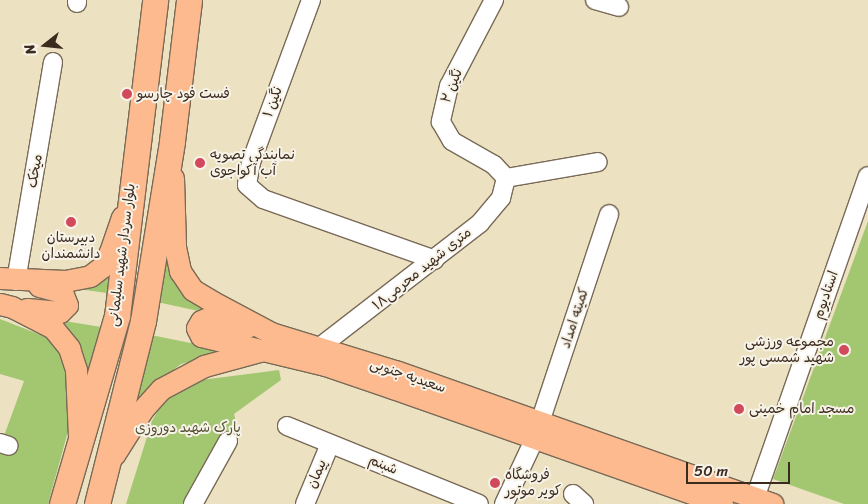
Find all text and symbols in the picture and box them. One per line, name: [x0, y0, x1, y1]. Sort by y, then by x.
north arrow: [20, 20, 70, 70]
text: N: [17, 41, 43, 57]
street label: نگین ۲: [438, 66, 466, 106]
street label: نگین ۱: [260, 84, 286, 120]
place label: فست فود چارسو: [137, 86, 230, 102]
marker: فست فود چارسو: [121, 88, 133, 100]
place label: نمایندگی تصویه آب آکواجوی: [210, 147, 295, 180]
street label: میخک: [24, 153, 46, 189]
marker: نمایندگی تصویه آب آکواجوی: [194, 157, 206, 169]
street label: بلوار سردار شهید سلیمانی: [105, 183, 139, 327]
marker: دبیرستان دانشمندان: [65, 216, 77, 228]
street label: ۱۸متری شهید محرمی: [369, 224, 475, 314]
place label: دبیرستان دانشمندان: [42, 230, 100, 262]
street label: استادیوم: [810, 269, 842, 321]
street label: کمیته امداد: [557, 285, 593, 351]
place label: مجموعه ورزشی شهید شمسی پور: [740, 334, 834, 367]
marker: مجموعه ورزشی شهید شمسی پور: [838, 344, 850, 356]
street label: سعیدیه جنوبی: [368, 355, 448, 397]
place label: مسجد امام خمینی: [749, 401, 854, 417]
marker: مسجد امام خمینی: [733, 403, 745, 415]
park label: پارک شهید دوروزی: [135, 420, 241, 436]
street label: شبنم: [366, 452, 400, 478]
scale bar: [688, 452, 792, 484]
street label: پیمان: [303, 457, 331, 491]
text: 50 m: [694, 458, 728, 484]
place label: فروشگاه کویر موتور: [505, 467, 561, 500]
marker: فروشگاه کویر موتور: [489, 477, 501, 489]

